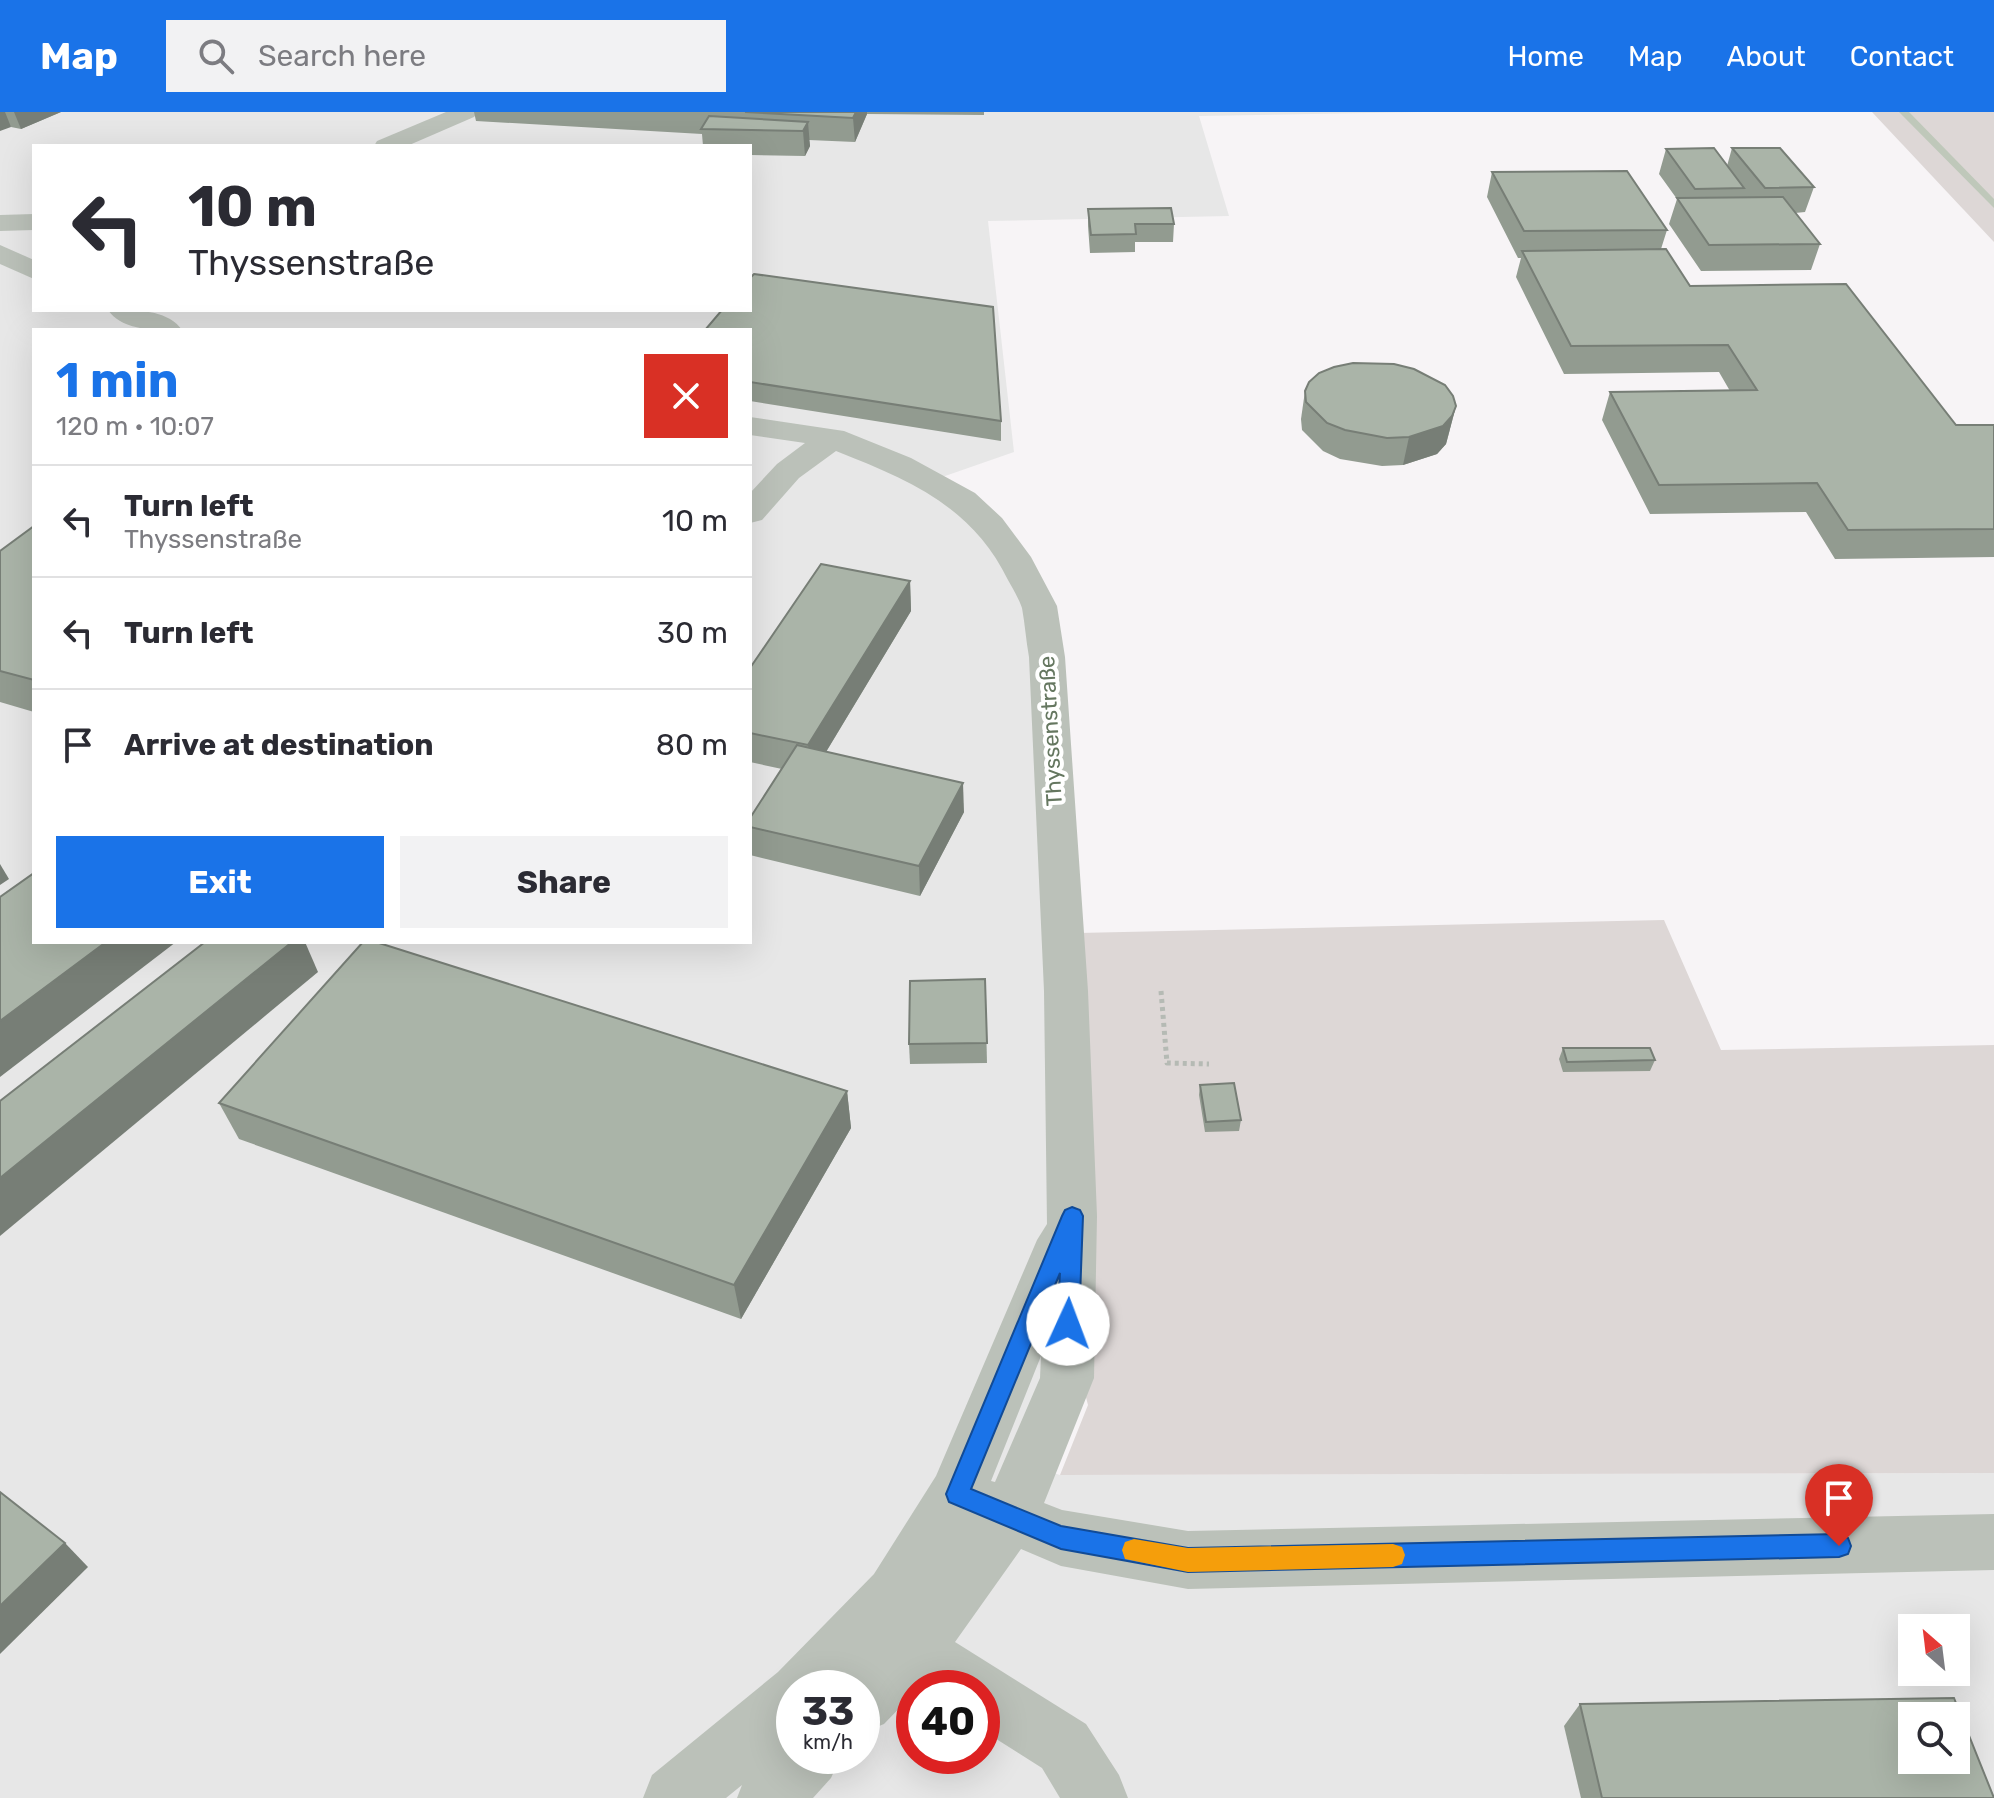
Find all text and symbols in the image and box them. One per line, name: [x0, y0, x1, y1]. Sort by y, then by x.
search box: [166, 20, 726, 92]
text: Map: [40, 33, 118, 79]
icon: search: [194, 34, 238, 78]
text: Search here: [258, 38, 426, 74]
text: Home: [1507, 40, 1584, 73]
text: Map: [1628, 40, 1682, 73]
text: About: [1726, 40, 1806, 73]
text: Contact: [1850, 40, 1954, 73]
text: 10 m: [188, 174, 317, 240]
icon: left: [56, 176, 160, 280]
text: Thyssenstraße: [188, 241, 435, 284]
text: 1 min: [56, 352, 179, 409]
button: close: [644, 354, 728, 438]
text: 120 m · 10:07: [56, 411, 214, 442]
text: Turn left: [124, 488, 254, 524]
icon: left: [56, 499, 100, 543]
text: 10 m: [662, 503, 728, 539]
text: Thyssenstraße: [124, 524, 302, 555]
icon: left: [56, 611, 100, 655]
text: Turn left: [124, 615, 254, 651]
text: 30 m: [657, 615, 728, 651]
street label: Thyssenstraße: [1033, 655, 1068, 807]
icon: arrive: [56, 723, 100, 767]
text: Arrive at destination: [124, 727, 434, 763]
text: 80 m: [656, 727, 728, 763]
button: Exit: [56, 836, 384, 928]
button: Share: [400, 836, 728, 928]
position arrow: [1026, 1282, 1110, 1366]
pin: [1805, 1464, 1873, 1546]
icon: arrive: [1817, 1476, 1861, 1520]
north arrow: [1898, 1614, 1970, 1686]
map controls: [1898, 1614, 1970, 1774]
speed limit sign: 40: [896, 1670, 1000, 1774]
text: 33: [802, 1688, 854, 1735]
button: search: [1898, 1702, 1970, 1774]
text: km/h: [803, 1730, 853, 1754]

